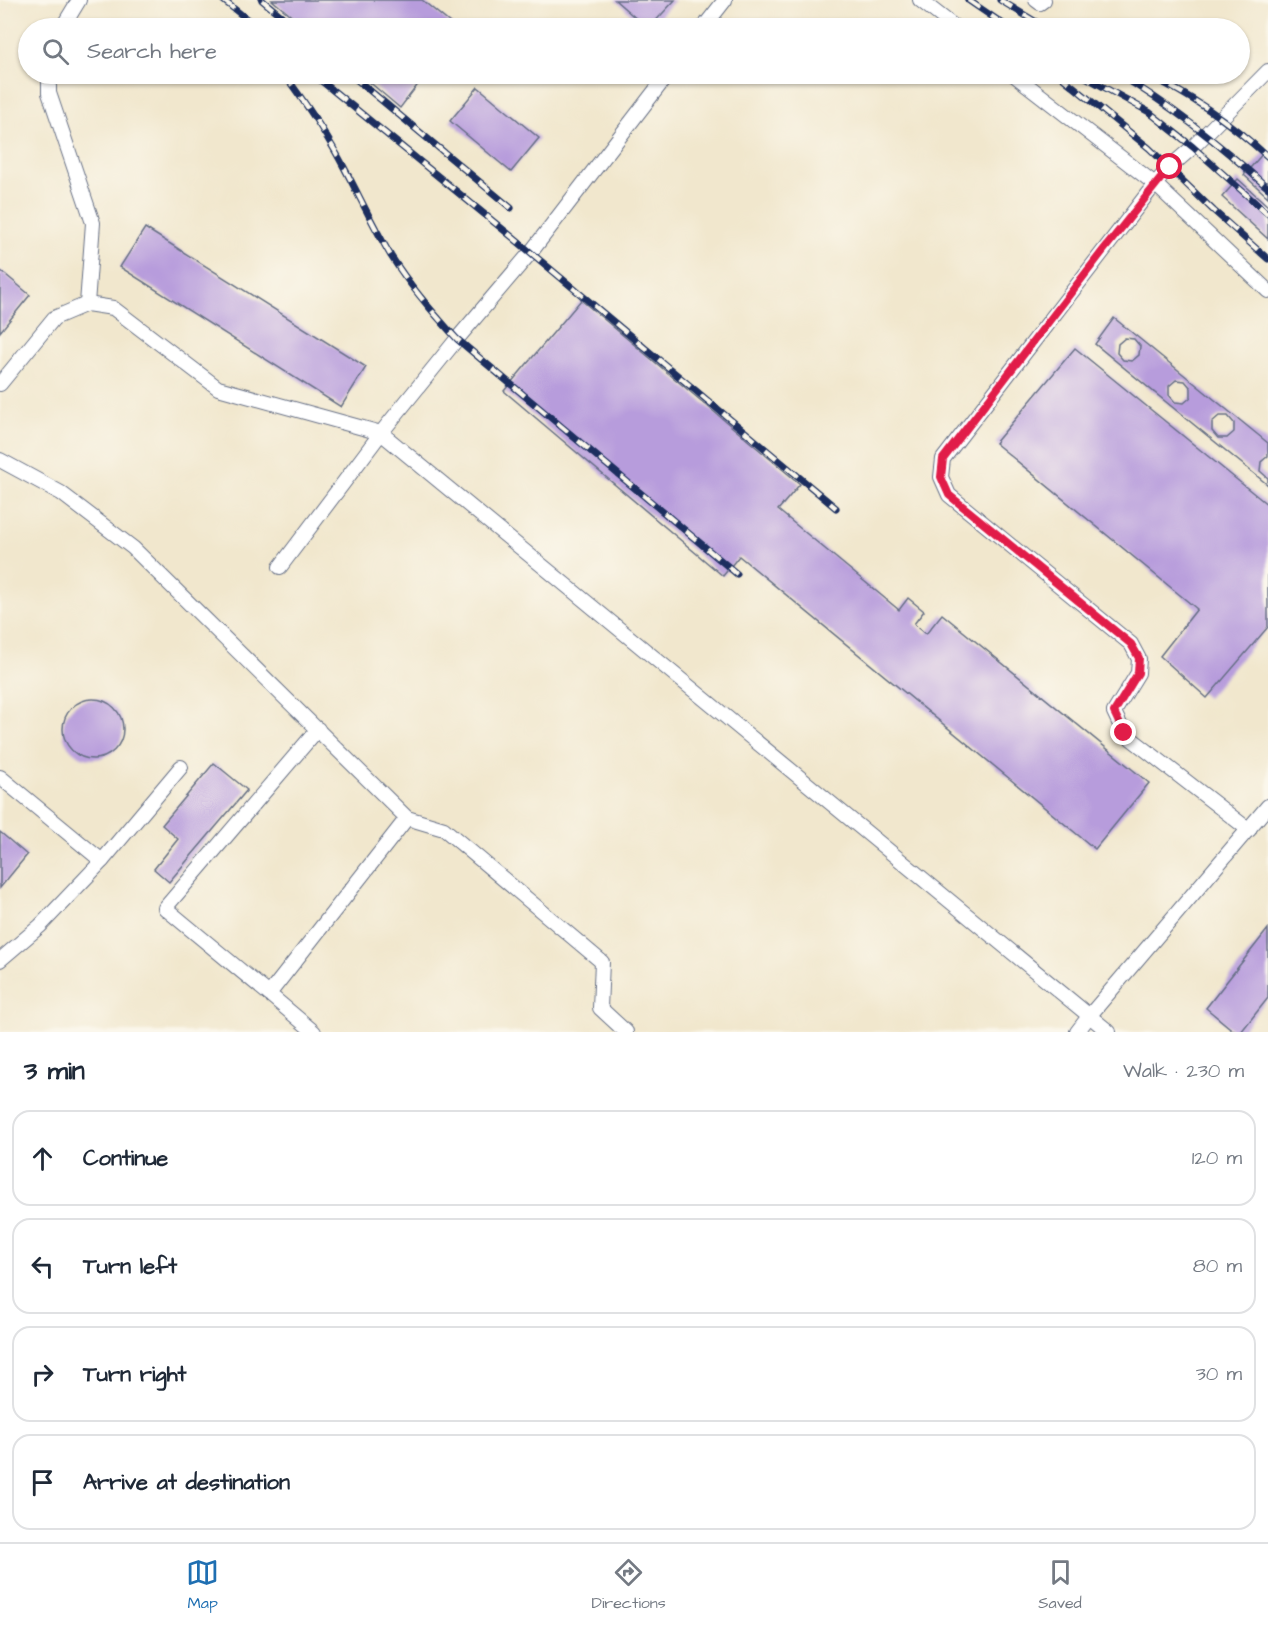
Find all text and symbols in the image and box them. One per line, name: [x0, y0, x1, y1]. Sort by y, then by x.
search box: [18, 18, 1250, 84]
icon: search: [39, 35, 72, 68]
text: Search here: [87, 36, 217, 67]
route start: [1156, 153, 1182, 179]
route end: [1110, 719, 1136, 745]
text: 3 min: [24, 1053, 85, 1089]
text: Walk · 230 m: [1123, 1057, 1244, 1085]
icon: ahead: [26, 1142, 59, 1175]
text: Continue: [83, 1143, 168, 1174]
text: 120 m: [1192, 1144, 1242, 1172]
icon: left: [26, 1250, 59, 1283]
text: Turn left: [83, 1251, 177, 1282]
text: 80 m: [1193, 1252, 1242, 1280]
icon: right: [26, 1358, 59, 1391]
text: Turn right: [83, 1359, 186, 1390]
text: 30 m: [1196, 1360, 1242, 1388]
icon: arrive: [26, 1466, 59, 1499]
text: Arrive at destination: [83, 1467, 290, 1498]
tab: Map: [186, 1556, 219, 1614]
tab: Directions: [592, 1556, 666, 1614]
tab: Saved: [1038, 1556, 1082, 1614]

